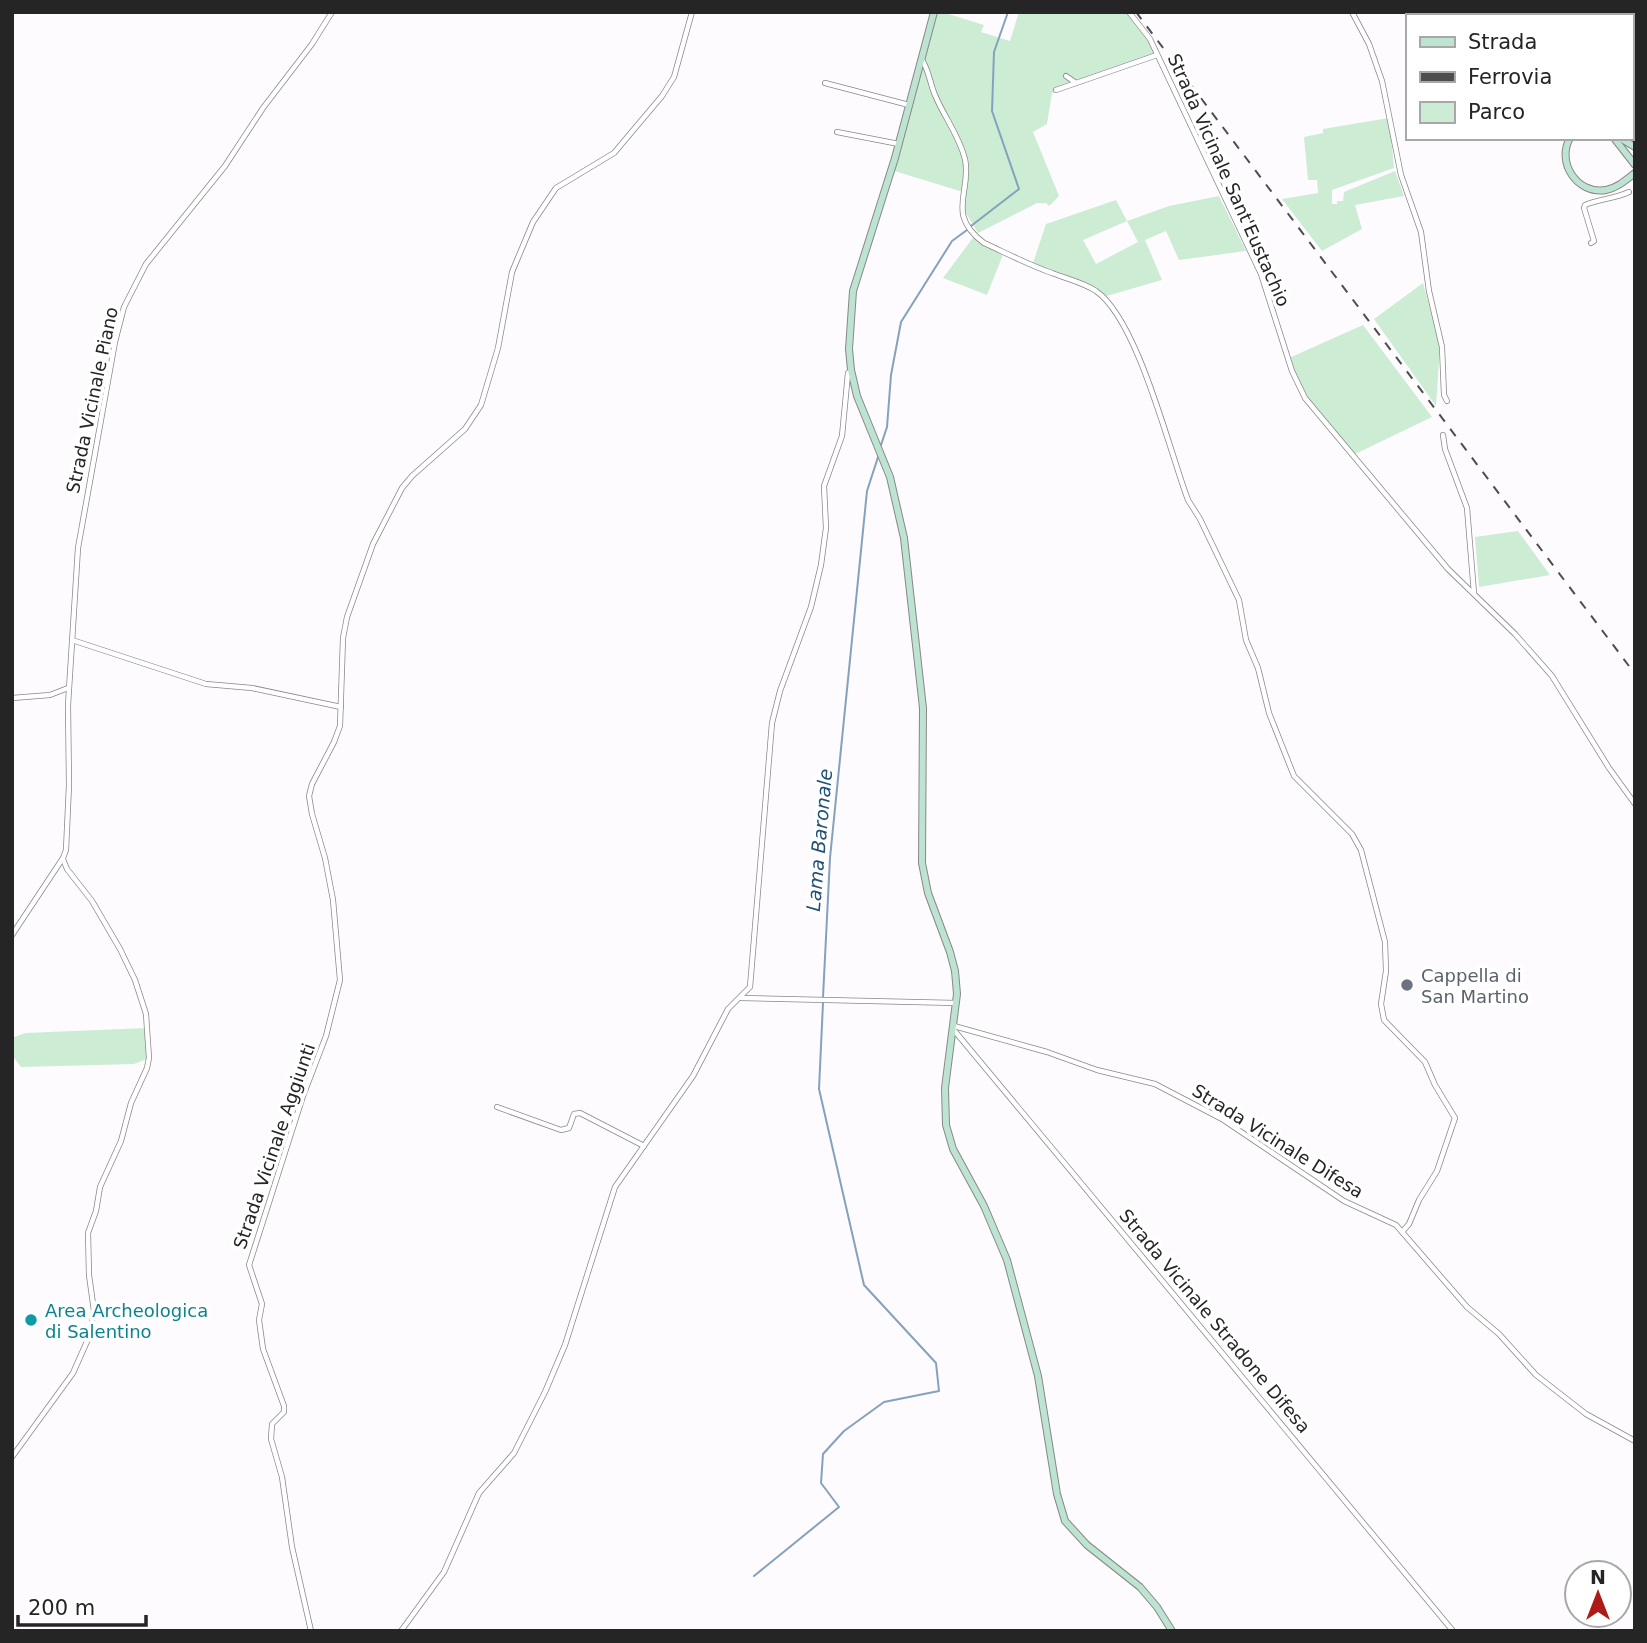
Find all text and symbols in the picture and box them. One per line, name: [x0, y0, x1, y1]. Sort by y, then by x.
legend: [1406, 14, 1633, 140]
text: Strada: [1468, 30, 1537, 54]
street label: Strada Vicinale Sant'Eustachio: [1164, 50, 1294, 310]
text: Ferrovia: [1468, 65, 1552, 89]
text: Parco: [1468, 100, 1525, 124]
street label: Strada Vicinale Piano: [62, 305, 122, 495]
water label: Lama Baronale: [802, 768, 836, 912]
place label: Cappella di San Martino: [1421, 965, 1529, 1007]
marker: Cappella di San Martino: [1399, 977, 1415, 993]
street label: Strada Vicinale Aggiunti: [229, 1040, 319, 1252]
street label: Strada Vicinale Difesa: [1189, 1080, 1367, 1202]
street label: Strada Vicinale Stradone Difesa: [1115, 1205, 1315, 1437]
place label: Area Archeologica di Salentino: [45, 1300, 208, 1342]
marker: Area Archeologica di Salentino: [23, 1312, 39, 1328]
north arrow: [1563, 1559, 1633, 1629]
text: N: [1590, 1566, 1606, 1588]
scale bar: [18, 1584, 145, 1628]
text: 200 m: [28, 1596, 95, 1620]

